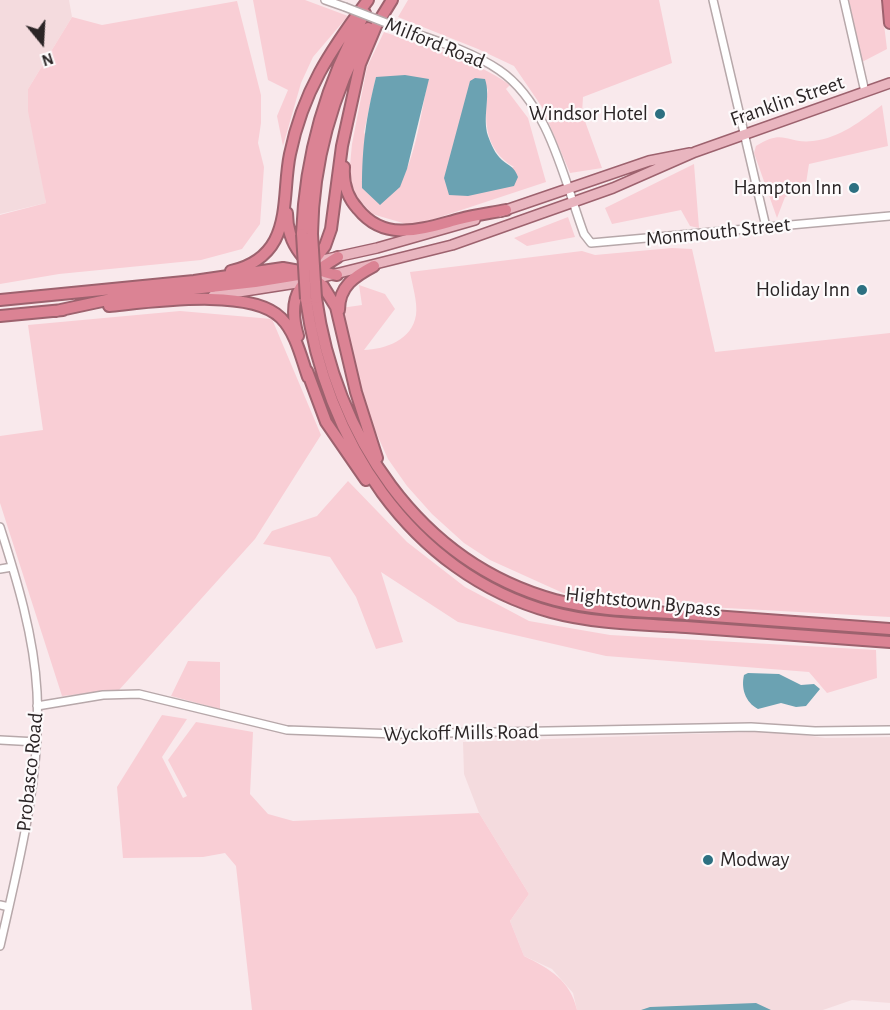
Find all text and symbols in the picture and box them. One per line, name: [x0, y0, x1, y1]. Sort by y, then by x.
north arrow: [12, 12, 72, 72]
street label: Milford Road: [381, 12, 489, 74]
text: N: [40, 50, 55, 68]
street label: Franklin Street: [727, 70, 847, 132]
place label: Windsor Hotel: [529, 101, 648, 127]
marker: Windsor Hotel: [653, 107, 667, 121]
place label: Hampton Inn: [733, 175, 842, 201]
marker: Hampton Inn: [847, 181, 861, 195]
street label: Monmouth Street: [644, 212, 792, 252]
place label: Holiday Inn: [756, 277, 850, 303]
marker: Holiday Inn: [855, 283, 869, 297]
street label: Hightstown Bypass: [564, 581, 722, 623]
street label: Probasco Road: [11, 711, 49, 833]
street label: Wyckoff Mills Road: [383, 719, 539, 747]
place label: Modway: [720, 847, 790, 873]
marker: Modway: [701, 853, 715, 867]

